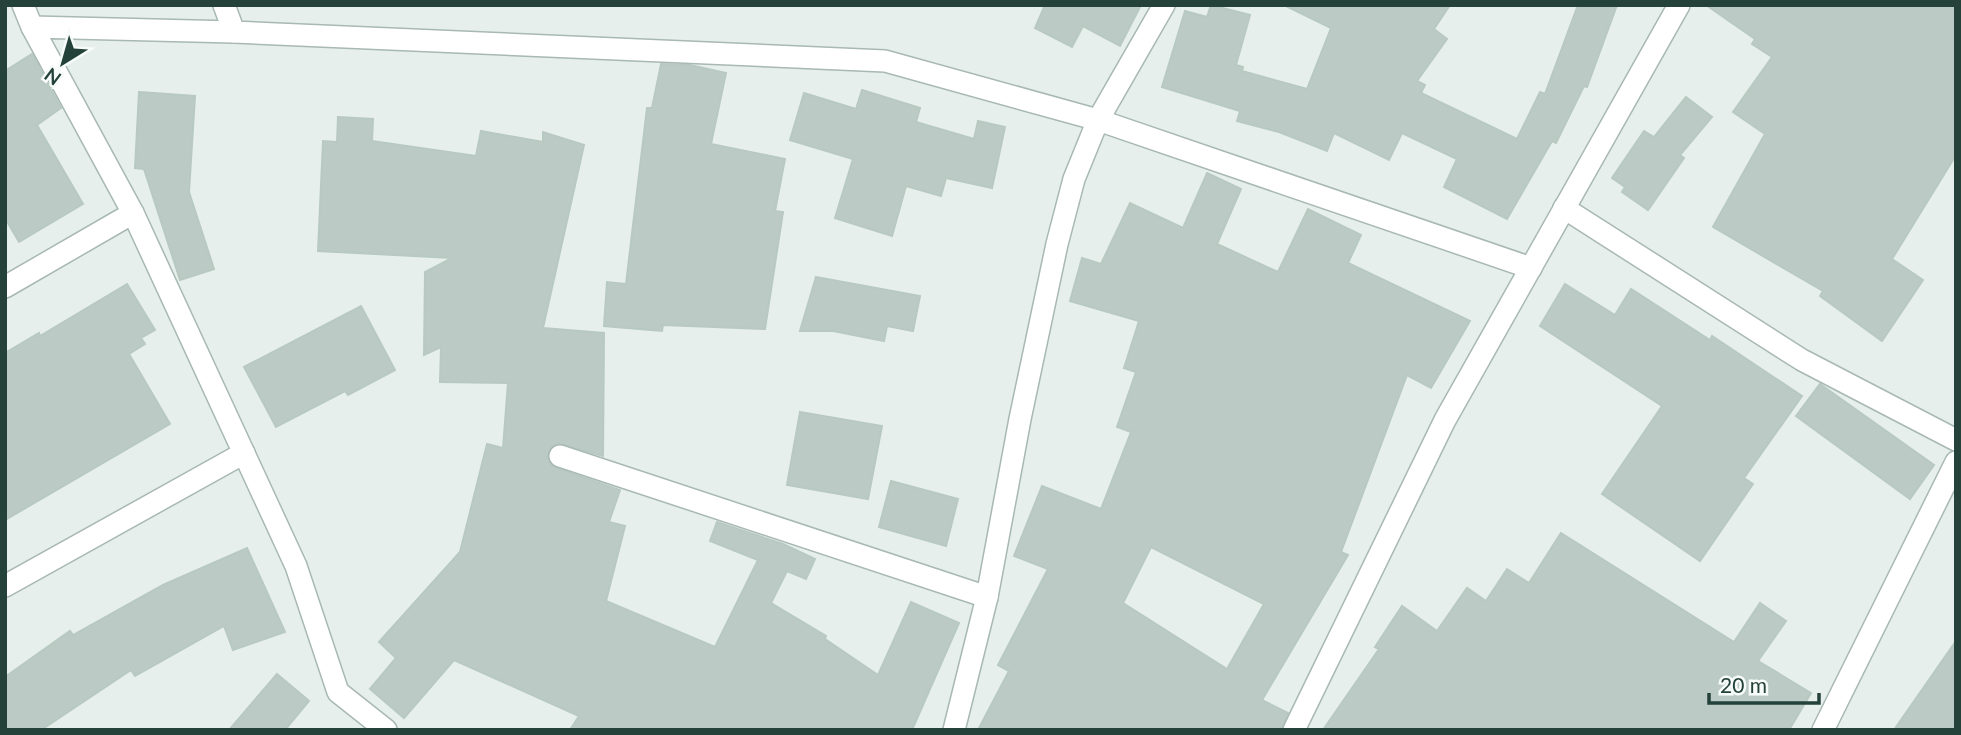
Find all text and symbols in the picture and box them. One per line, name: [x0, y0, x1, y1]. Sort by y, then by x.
north arrow: [28, 28, 98, 98]
text: N: [40, 63, 65, 91]
scale bar: [1709, 662, 1819, 706]
text: 20 m: [1720, 672, 1767, 697]

